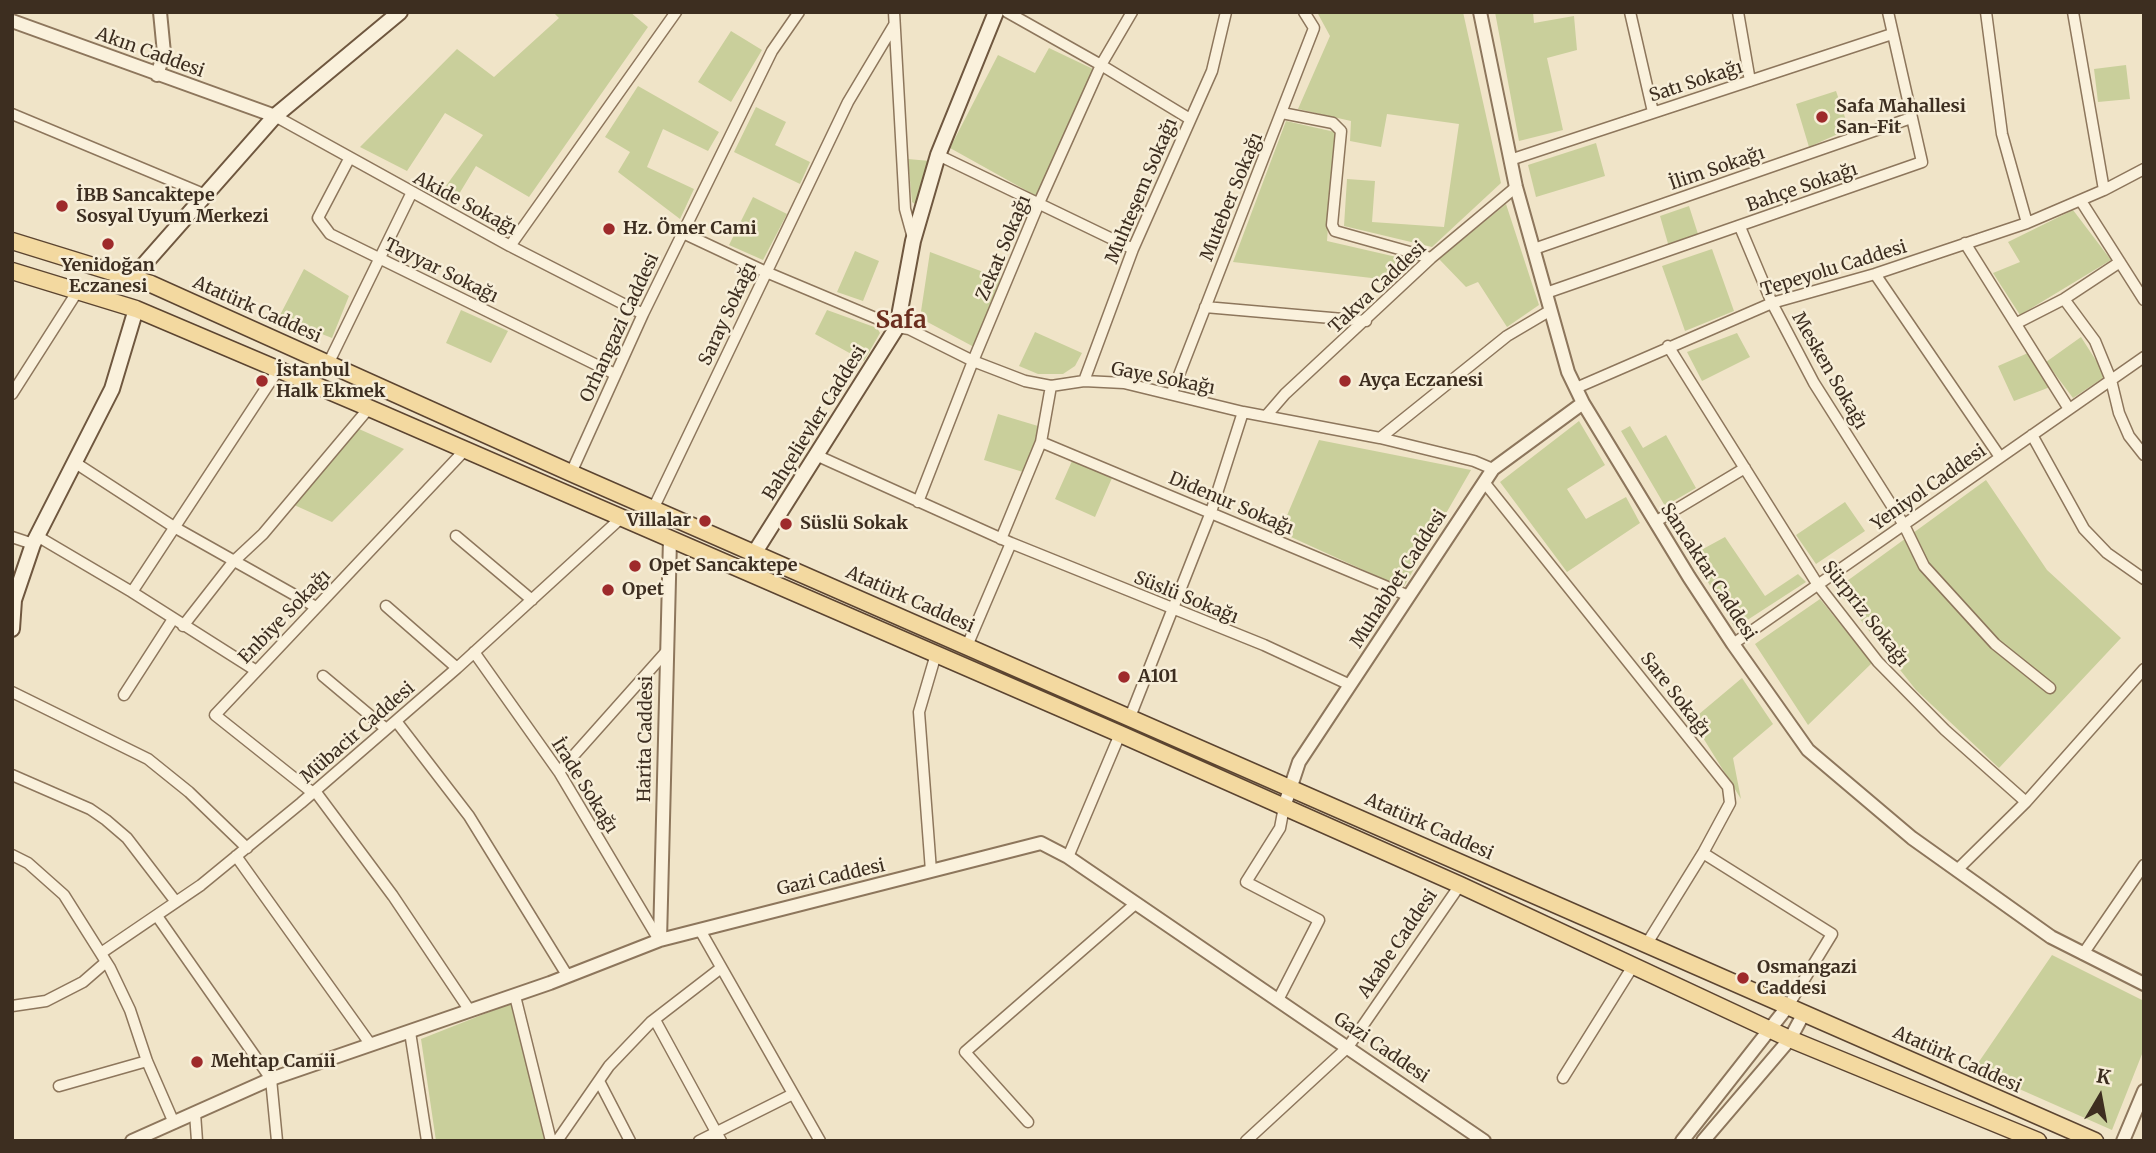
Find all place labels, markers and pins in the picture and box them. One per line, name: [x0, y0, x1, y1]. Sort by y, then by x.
place label: Safa Mahallesi San-Fit: [1836, 96, 1966, 138]
marker: Safa Mahallesi San-Fit: [1814, 109, 1830, 125]
place label: İBB Sancaktepe Sosyal Uyum Merkezi: [76, 185, 269, 228]
marker: İBB Sancaktepe Sosyal Uyum Merkezi: [54, 198, 70, 214]
place label: Hz. Ömer Cami: [623, 218, 757, 240]
marker: Hz. Ömer Cami: [601, 221, 617, 237]
marker: Yenidoğan Eczanesi: [100, 236, 116, 252]
place label: Yenidoğan Eczanesi: [61, 255, 155, 298]
place label: İstanbul Halk Ekmek: [276, 360, 385, 402]
place label: Ayça Eczanesi: [1359, 370, 1483, 392]
marker: İstanbul Halk Ekmek: [254, 373, 270, 389]
marker: Ayça Eczanesi: [1337, 373, 1353, 389]
place label: Villalar: [627, 510, 691, 532]
marker: Villalar: [697, 513, 713, 529]
place label: Süslü Sokak: [800, 513, 908, 535]
marker: Süslü Sokak: [778, 516, 794, 532]
place label: Opet Sancaktepe: [649, 555, 798, 577]
marker: Opet Sancaktepe: [627, 558, 643, 574]
place label: Opet: [622, 579, 664, 601]
marker: Opet: [600, 582, 616, 598]
place label: A101: [1138, 666, 1178, 688]
marker: A101: [1116, 669, 1132, 685]
place label: Osmangazi Caddesi: [1757, 957, 1857, 1000]
marker: Osmangazi Caddesi: [1735, 970, 1751, 986]
place label: Mehtap Camii: [211, 1051, 336, 1073]
marker: Mehtap Camii: [189, 1054, 205, 1070]

